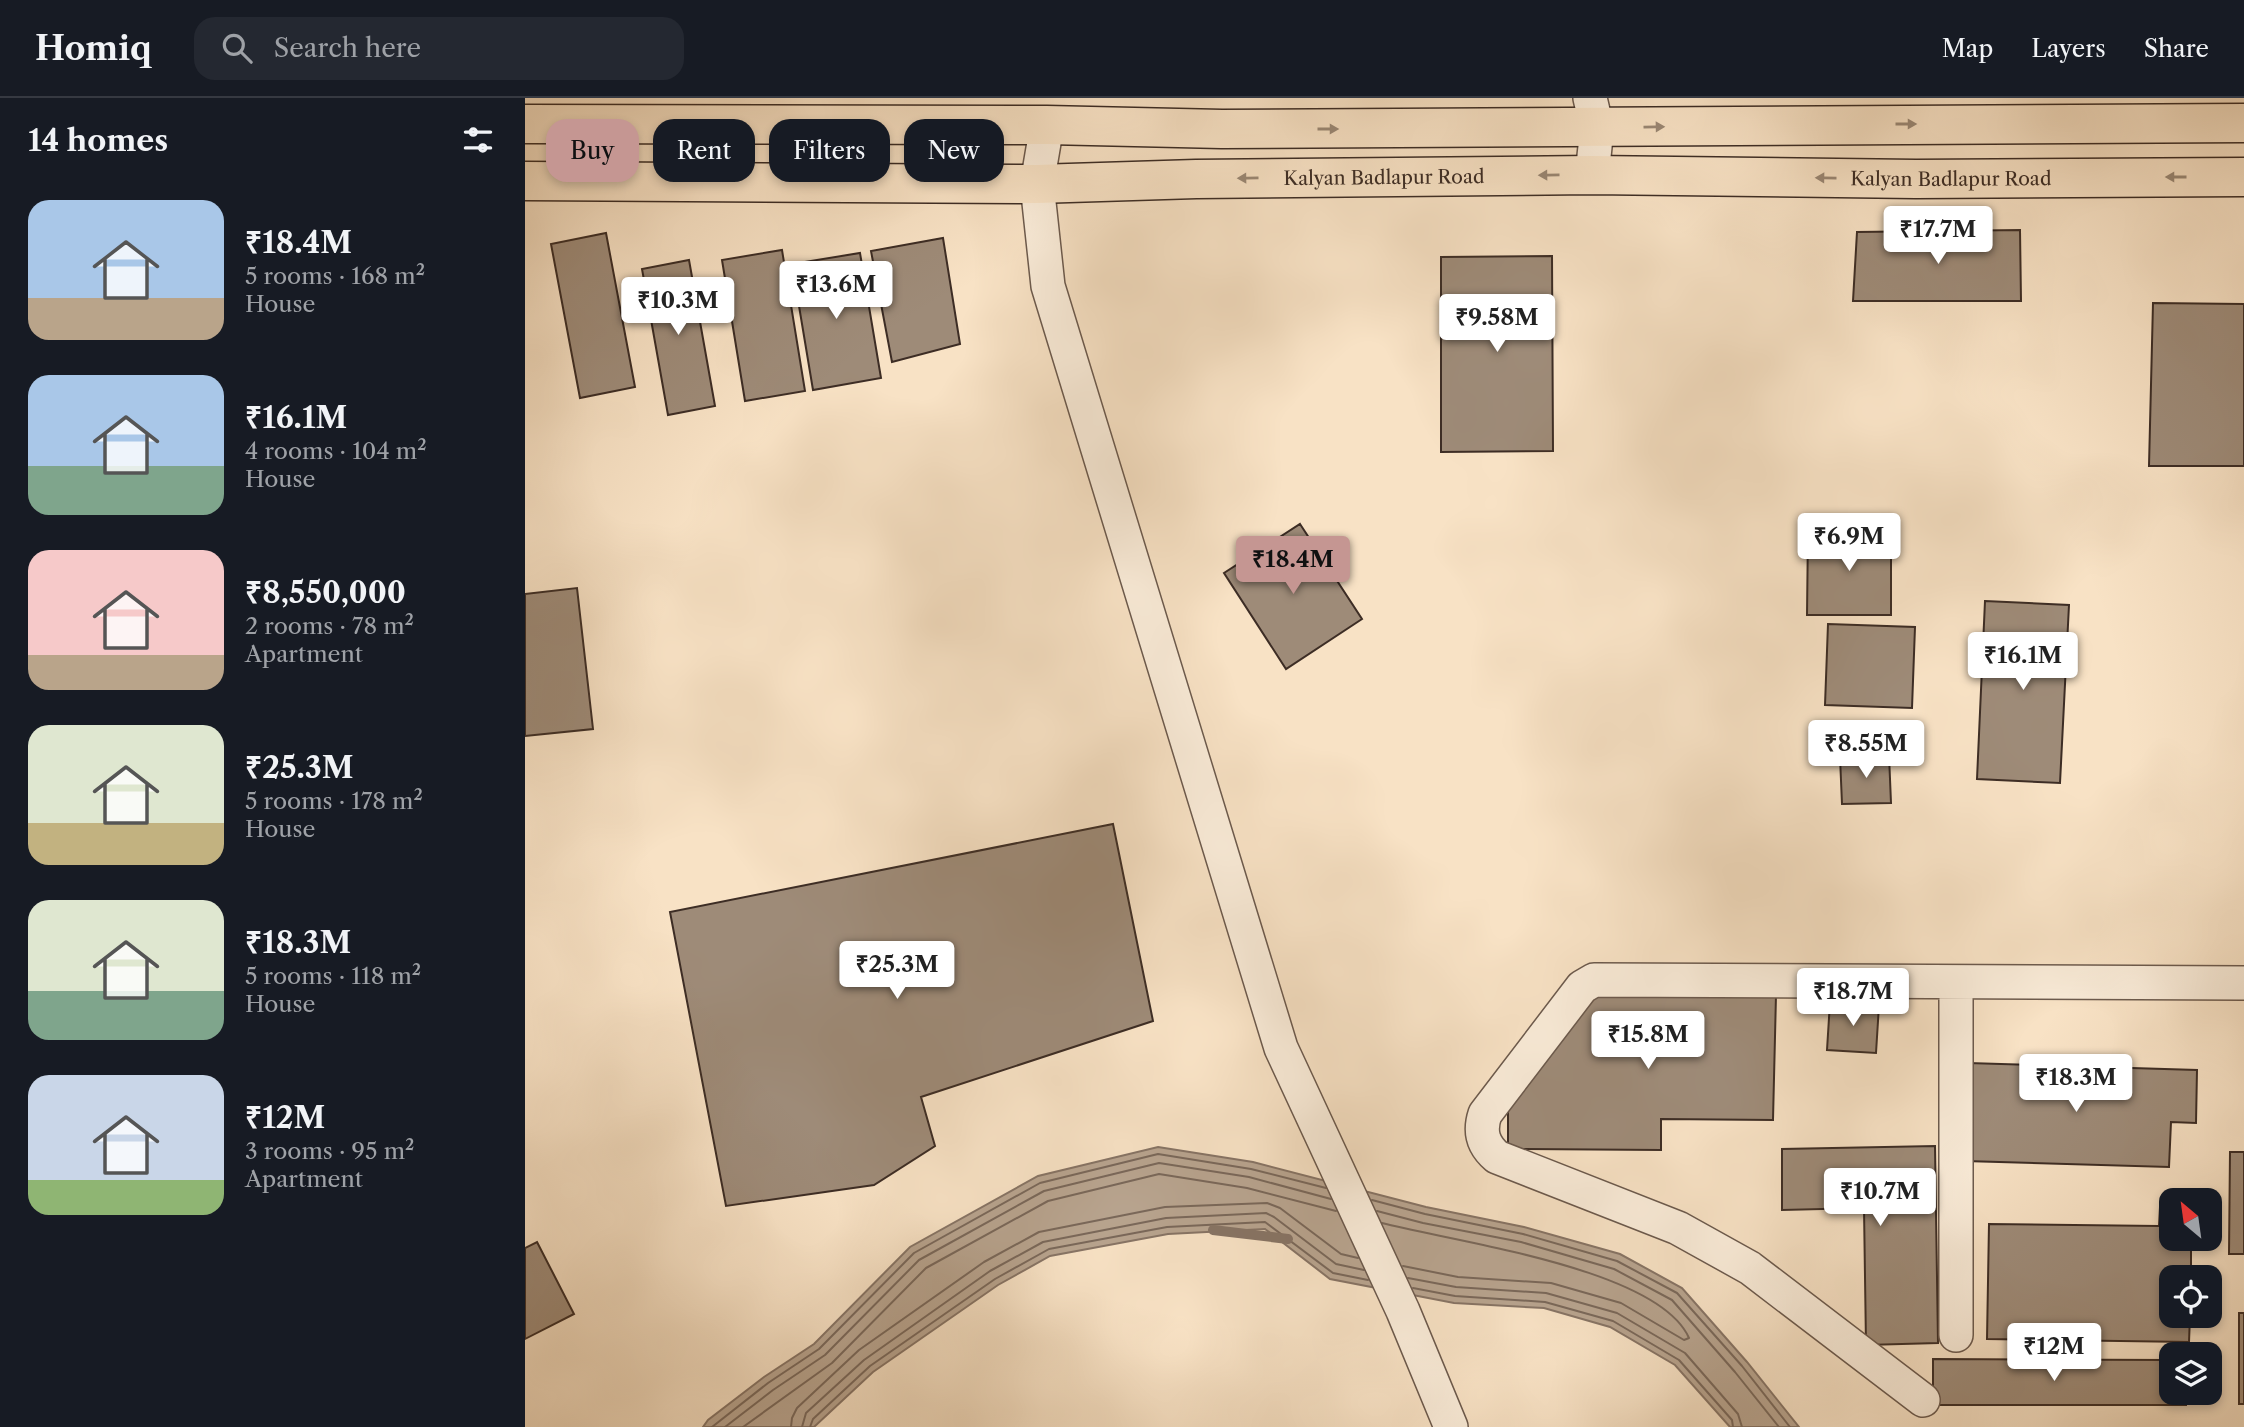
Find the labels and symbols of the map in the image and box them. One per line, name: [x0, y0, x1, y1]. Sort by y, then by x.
one-way arrow: [1895, 118, 1917, 130]
one-way arrow: [1643, 121, 1665, 132]
one-way arrow: [1317, 123, 1339, 135]
street label: Kalyan Badlapur Road: [1283, 165, 1485, 190]
street label: Kalyan Badlapur Road: [1850, 167, 2052, 191]
one-way arrow: [1538, 170, 1560, 181]
one-way arrow: [2165, 171, 2187, 183]
one-way arrow: [1237, 172, 1259, 184]
one-way arrow: [1815, 172, 1837, 183]
pin: ₹17.7M: [1881, 206, 1995, 266]
pin: ₹13.6M: [779, 262, 893, 321]
pin: ₹10.3M: [621, 278, 735, 337]
pin: ₹9.58M: [1440, 294, 1554, 354]
pin: ₹6.9M: [1800, 514, 1898, 573]
pin: ₹18.4M: [1236, 536, 1350, 596]
pin: ₹16.1M: [1966, 632, 2080, 692]
pin: ₹8.55M: [1809, 720, 1923, 780]
pin: ₹25.3M: [840, 942, 954, 1001]
pin: ₹18.7M: [1796, 968, 1910, 1028]
pin: ₹15.8M: [1591, 1012, 1705, 1071]
pin: ₹18.3M: [2019, 1054, 2133, 1114]
pin: ₹10.7M: [1823, 1168, 1937, 1228]
north arrow: [2159, 1188, 2223, 1251]
pin: ₹12M: [2013, 1324, 2095, 1383]

